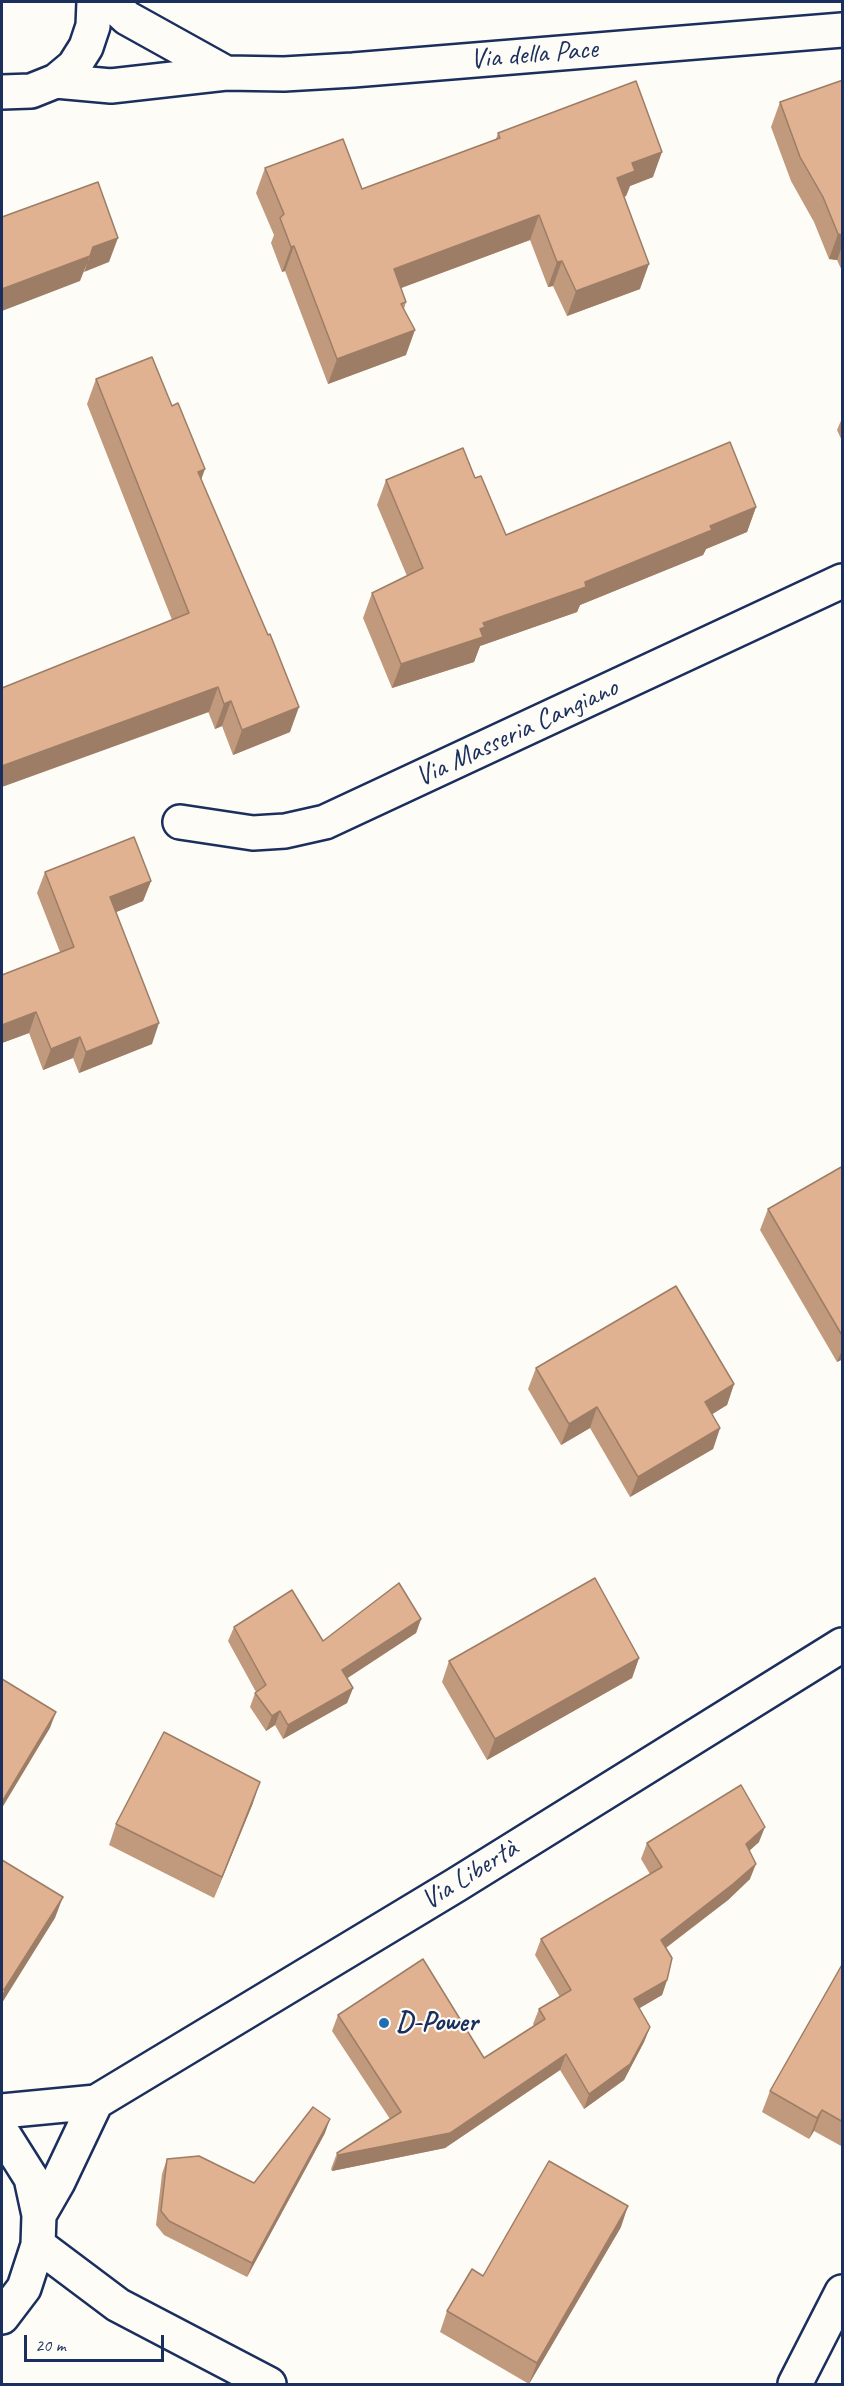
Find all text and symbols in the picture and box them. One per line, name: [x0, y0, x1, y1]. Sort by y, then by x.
street label: Via della Pace: [469, 33, 599, 77]
street label: Via Masseria Cangiano: [411, 671, 623, 795]
street label: Via Libertà: [416, 1832, 524, 1918]
place label: D-Power: [396, 2006, 478, 2040]
marker: D-Power: [377, 2016, 391, 2030]
scale bar: [27, 2323, 166, 2361]
text: 20 m: [35, 2334, 66, 2356]

